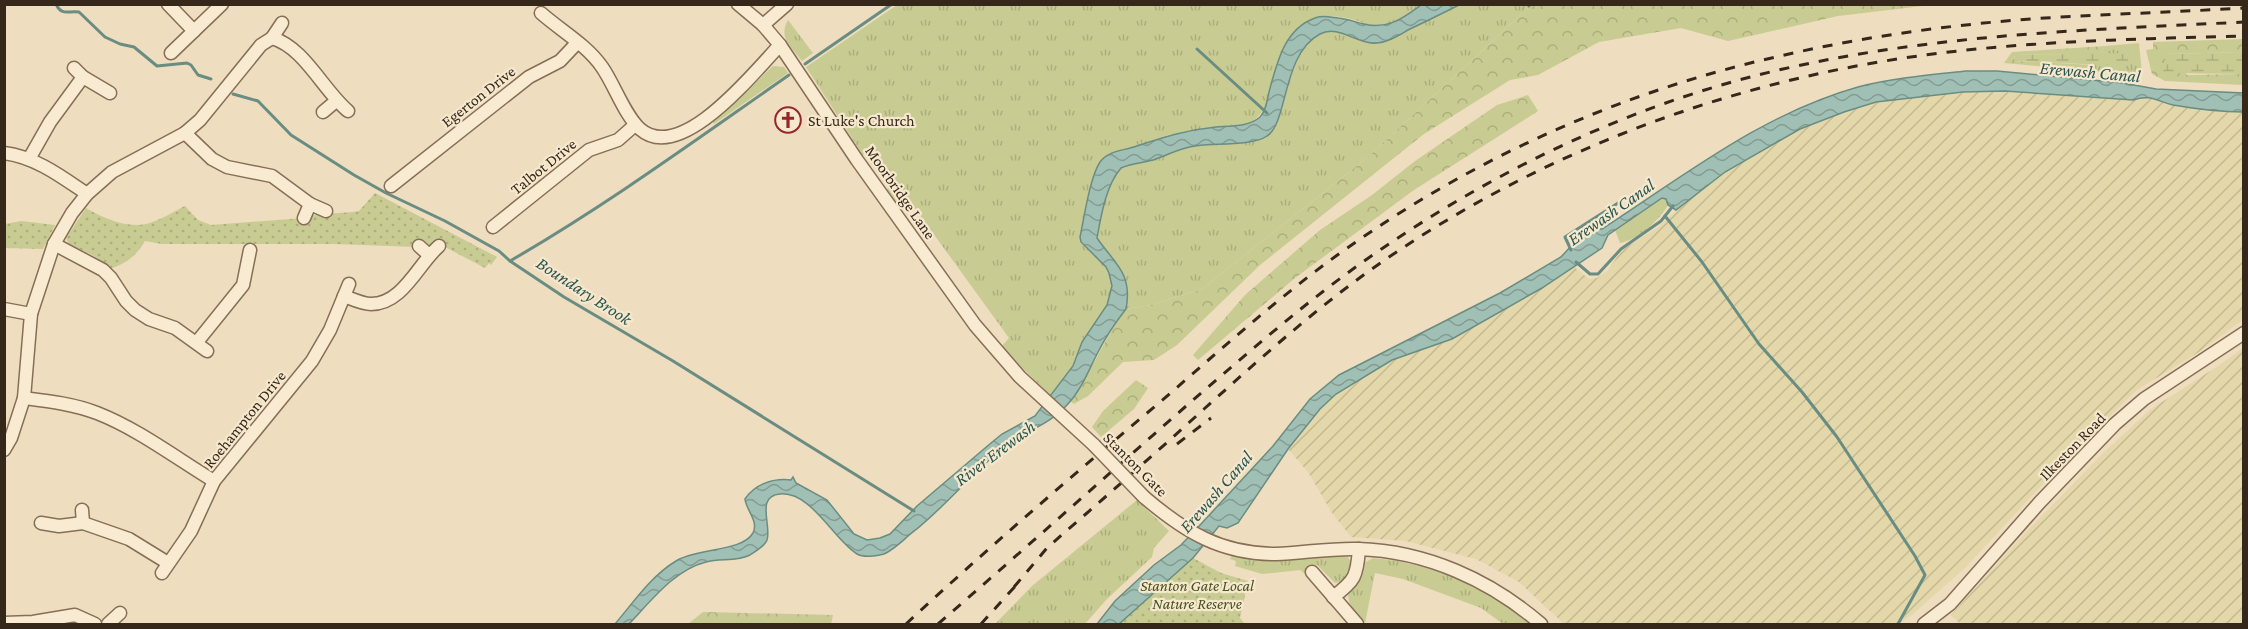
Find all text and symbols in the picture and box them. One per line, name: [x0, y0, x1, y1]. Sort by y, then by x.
water label: Erewash Canal: [2039, 58, 2142, 86]
street label: Egerton Drive: [438, 62, 519, 131]
church icon: St Luke's Church: [773, 105, 803, 135]
place label: St Luke's Church: [808, 112, 915, 129]
street label: Talbot Drive: [507, 135, 579, 198]
street label: Moorbridge Lane: [861, 142, 939, 243]
water label: Erewash Canal: [1564, 174, 1659, 249]
water label: Boundary Brook: [533, 253, 636, 330]
street label: Roehampton Drive: [200, 367, 290, 472]
street label: Ilkeston Road: [2036, 409, 2109, 484]
water label: River Erewash: [951, 416, 1039, 490]
street label: Stanton Gate: [1100, 429, 1171, 500]
water label: Erewash Canal: [1175, 447, 1257, 537]
park label: Stanton Gate Local Nature Reserve: [1140, 577, 1255, 612]

